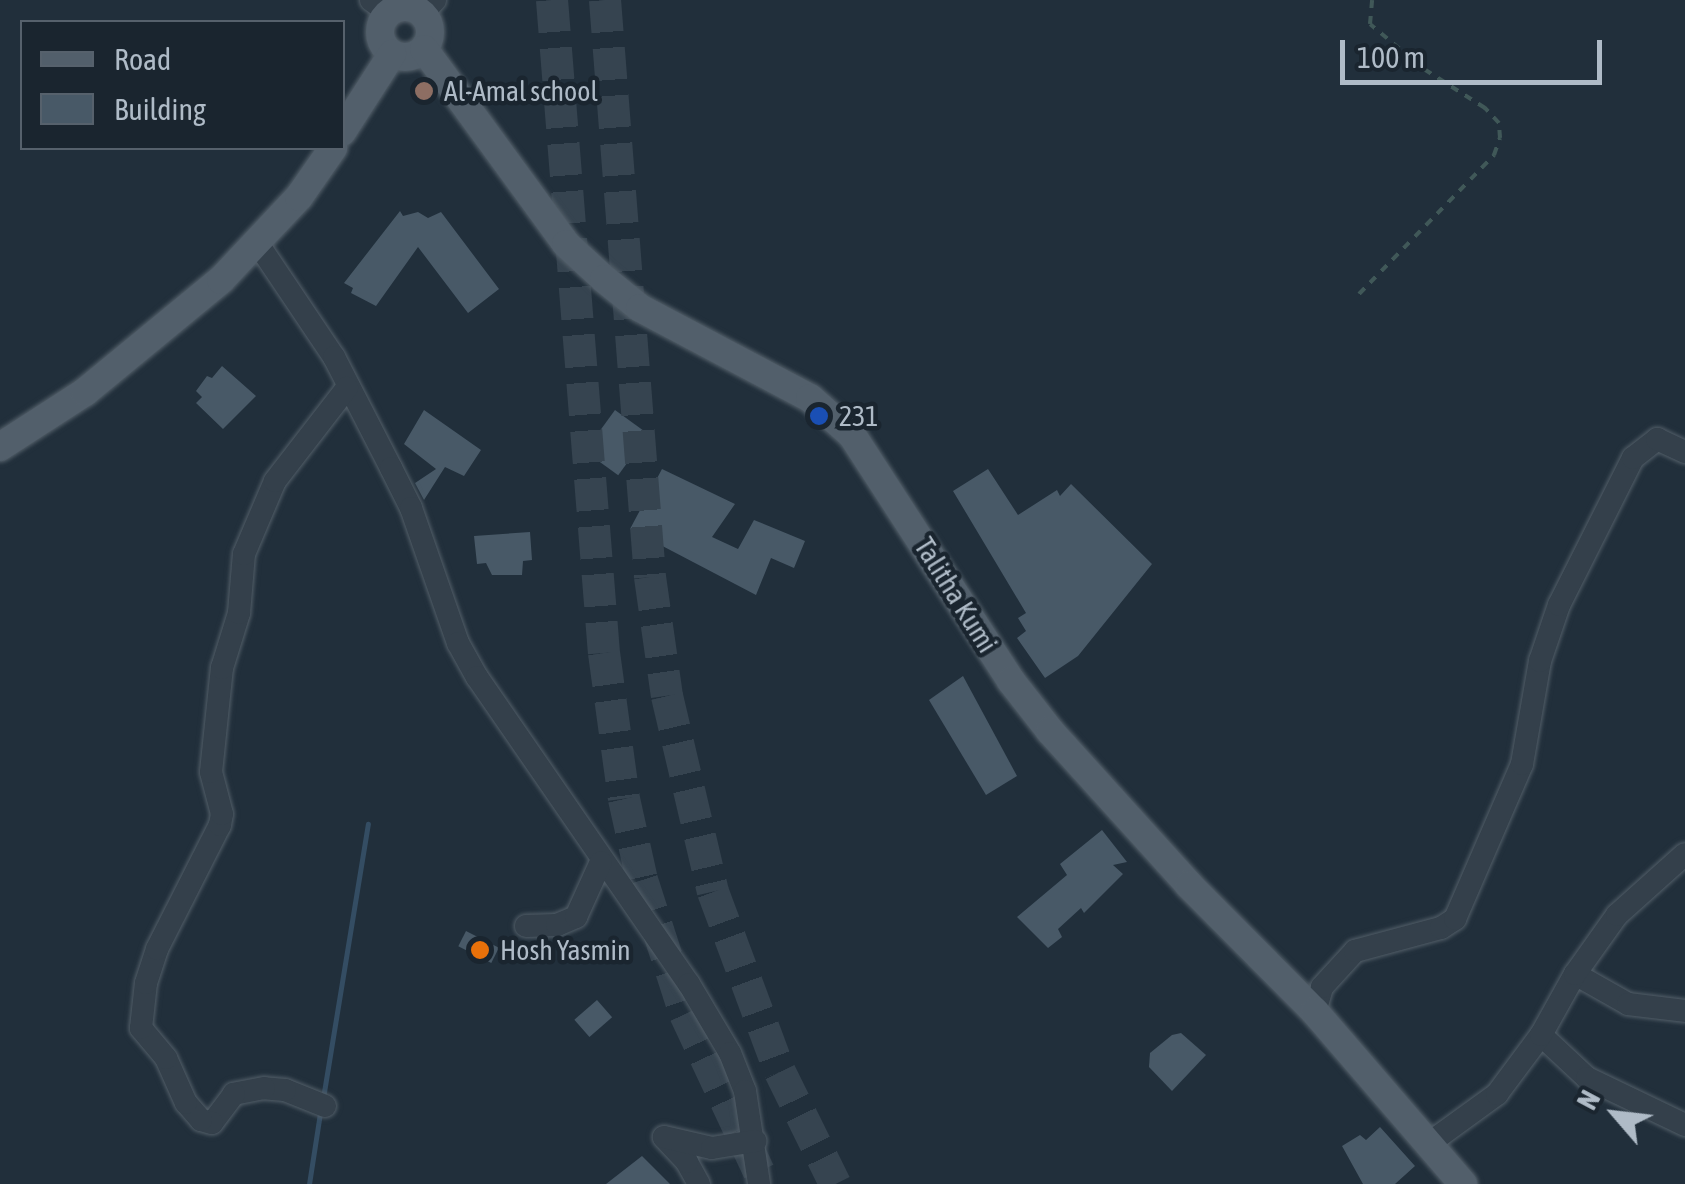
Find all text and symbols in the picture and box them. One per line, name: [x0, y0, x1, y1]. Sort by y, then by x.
legend: [20, 20, 345, 150]
scale bar: [1345, 20, 1608, 82]
text: 100 m: [1357, 40, 1425, 74]
text: Road: [114, 42, 171, 76]
place label: Al-Amal school: [444, 74, 598, 108]
marker: Al-Amal school: [413, 80, 435, 102]
text: Building: [114, 92, 206, 126]
place label: 231: [839, 399, 878, 433]
marker: 231: [808, 405, 830, 427]
street label: Talitha Kumi: [907, 531, 1005, 659]
place label: Hosh Yasmin: [500, 933, 631, 967]
marker: Hosh Yasmin: [469, 939, 491, 961]
north arrow: [1565, 1064, 1665, 1164]
text: N: [1571, 1085, 1607, 1115]

